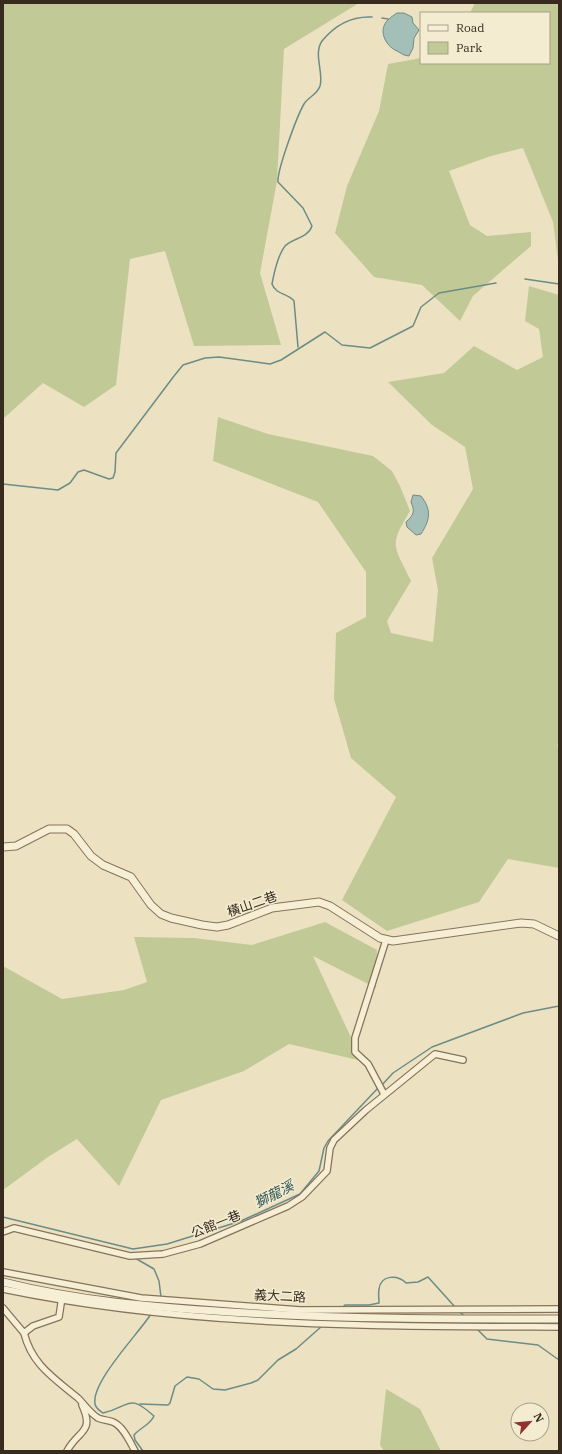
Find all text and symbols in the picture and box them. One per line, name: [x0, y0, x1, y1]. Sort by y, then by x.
legend: [420, 12, 550, 64]
text: Road: [456, 20, 485, 35]
text: Park: [456, 40, 482, 55]
street label: 橫山二巷: [225, 887, 279, 921]
water label: 獅龍溪: [251, 1176, 299, 1212]
street label: 公館一巷: [189, 1206, 243, 1242]
street label: 義大二路: [254, 1286, 306, 1306]
north arrow: [510, 1402, 550, 1442]
text: N: [531, 1410, 547, 1425]

